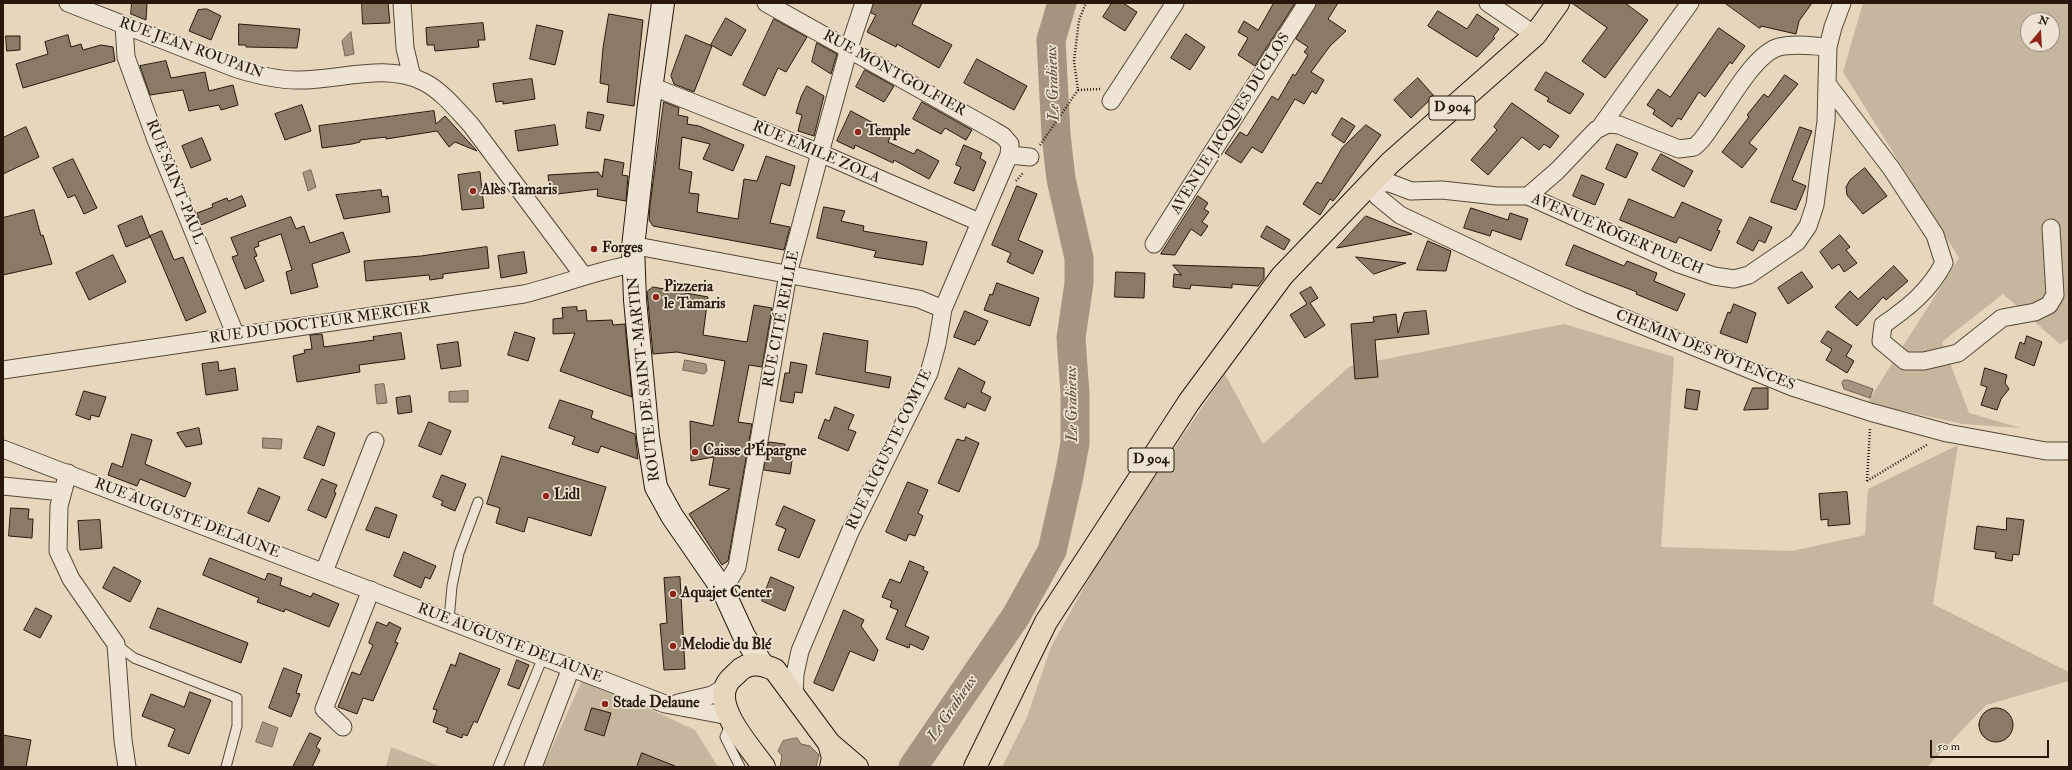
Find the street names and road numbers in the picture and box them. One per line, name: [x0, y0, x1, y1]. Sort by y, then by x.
street label: RUE JEAN ROUPAIN: [116, 14, 266, 84]
street label: RUE MONTGOLFIER: [819, 27, 969, 121]
street label: AVENUE JACQUES DUCLOS: [1168, 30, 1294, 218]
road number: D 904: [1429, 96, 1475, 120]
street label: RUE SAINT-PAUL: [141, 117, 207, 247]
street label: RUE ÉMILE ZOLA: [749, 118, 883, 188]
street label: AVENUE ROGER PUECH: [1528, 191, 1706, 279]
street label: RUE CITÉ REILLE: [760, 249, 804, 389]
street label: ROUTE DE SAINT-MARTIN: [625, 276, 665, 482]
street label: RUE DU DOCTEUR MERCIER: [208, 300, 432, 348]
street label: CHEMIN DES POTENCES: [1613, 307, 1797, 395]
street label: RUE AUGUSTE COMTE: [843, 367, 937, 533]
road number: D 904: [1128, 448, 1174, 472]
street label: RUE AUGUSTE DELAUNE: [92, 475, 282, 563]
street label: RUE AUGUSTE DELAUNE: [415, 600, 605, 688]

